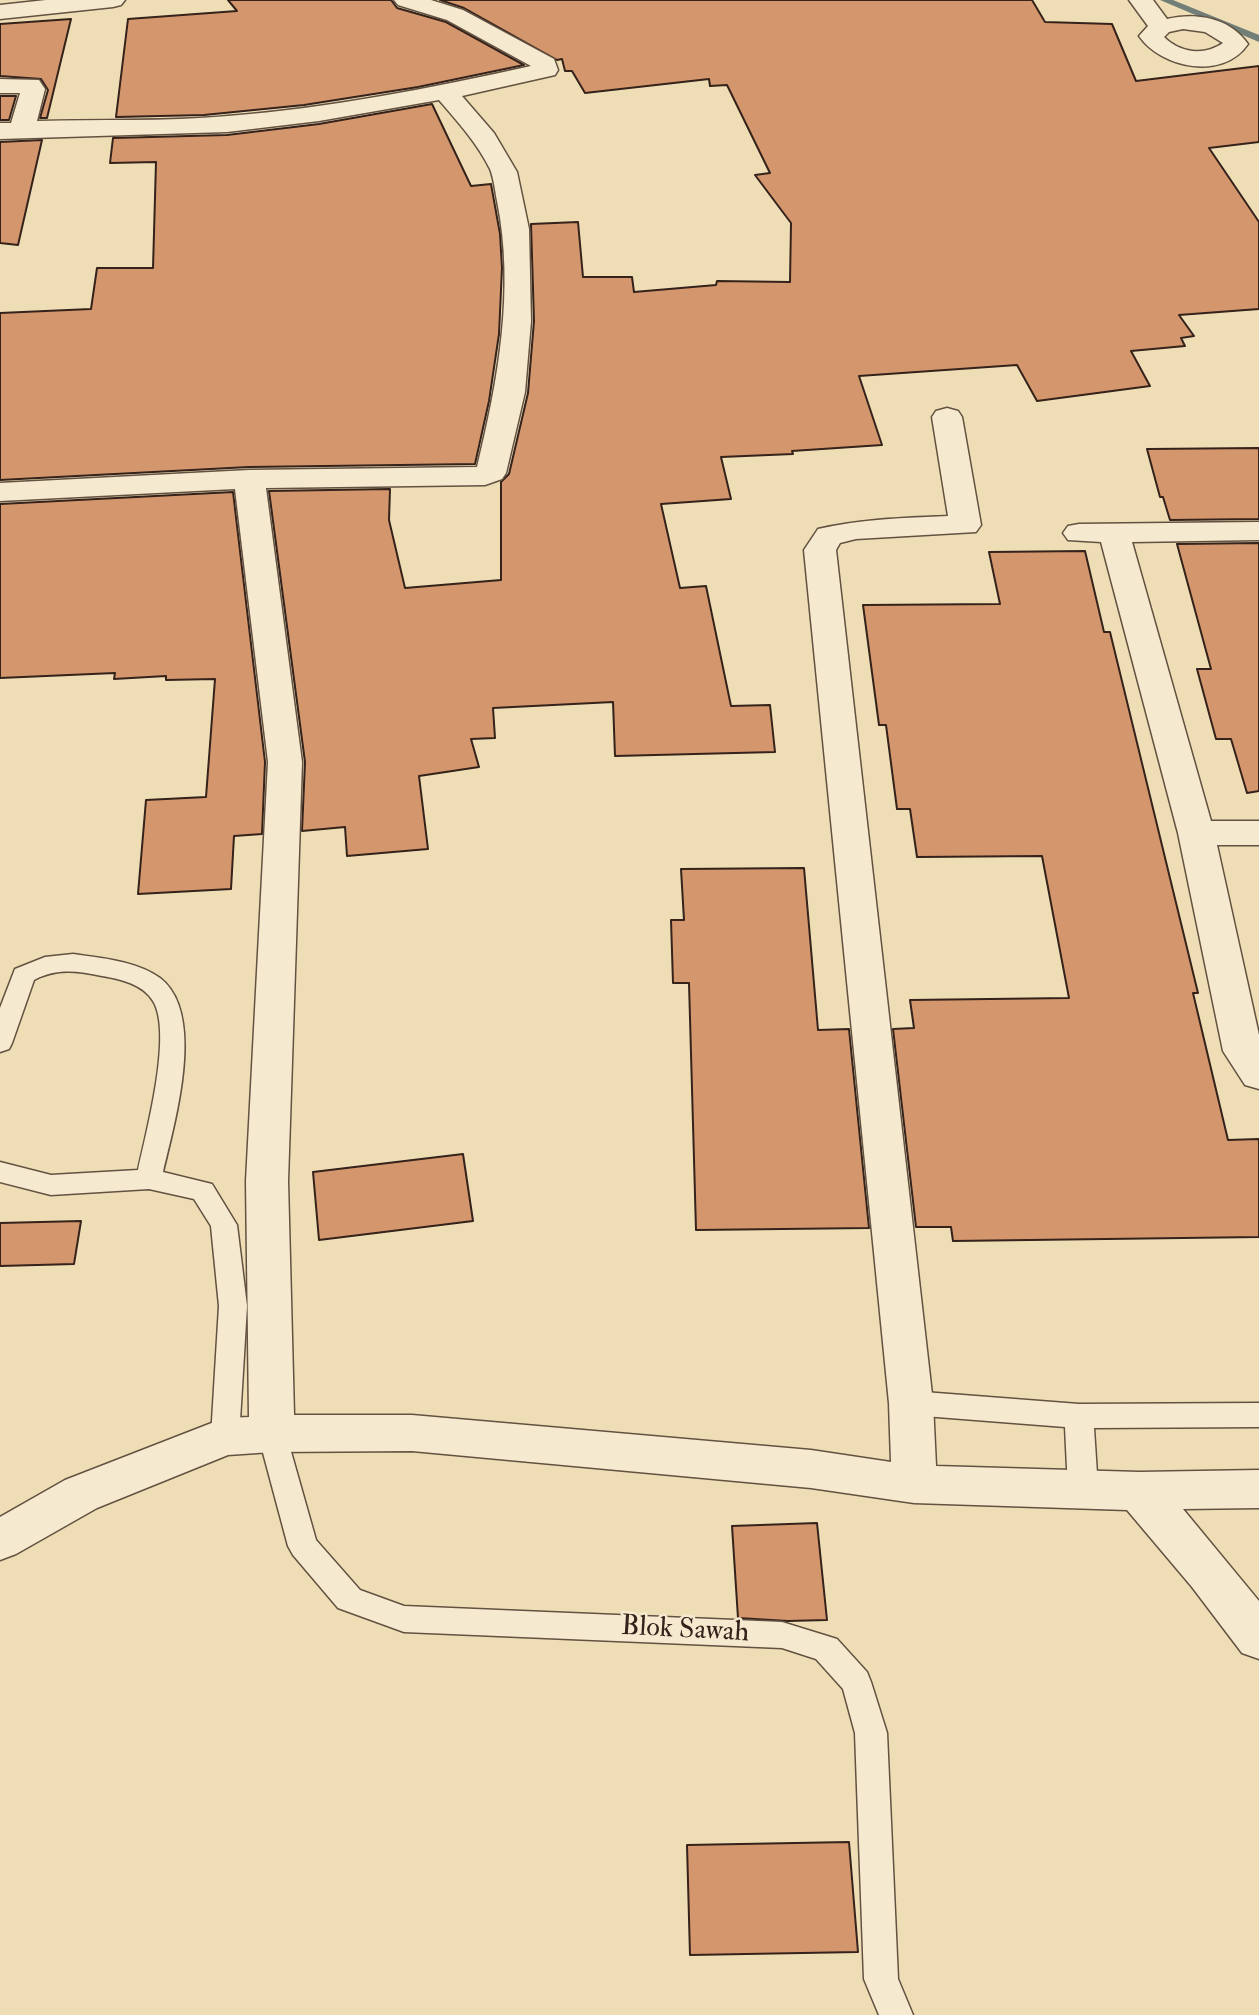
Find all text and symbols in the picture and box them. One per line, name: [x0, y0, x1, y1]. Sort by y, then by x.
street label: Blok Sawah: [620, 1611, 750, 1651]

